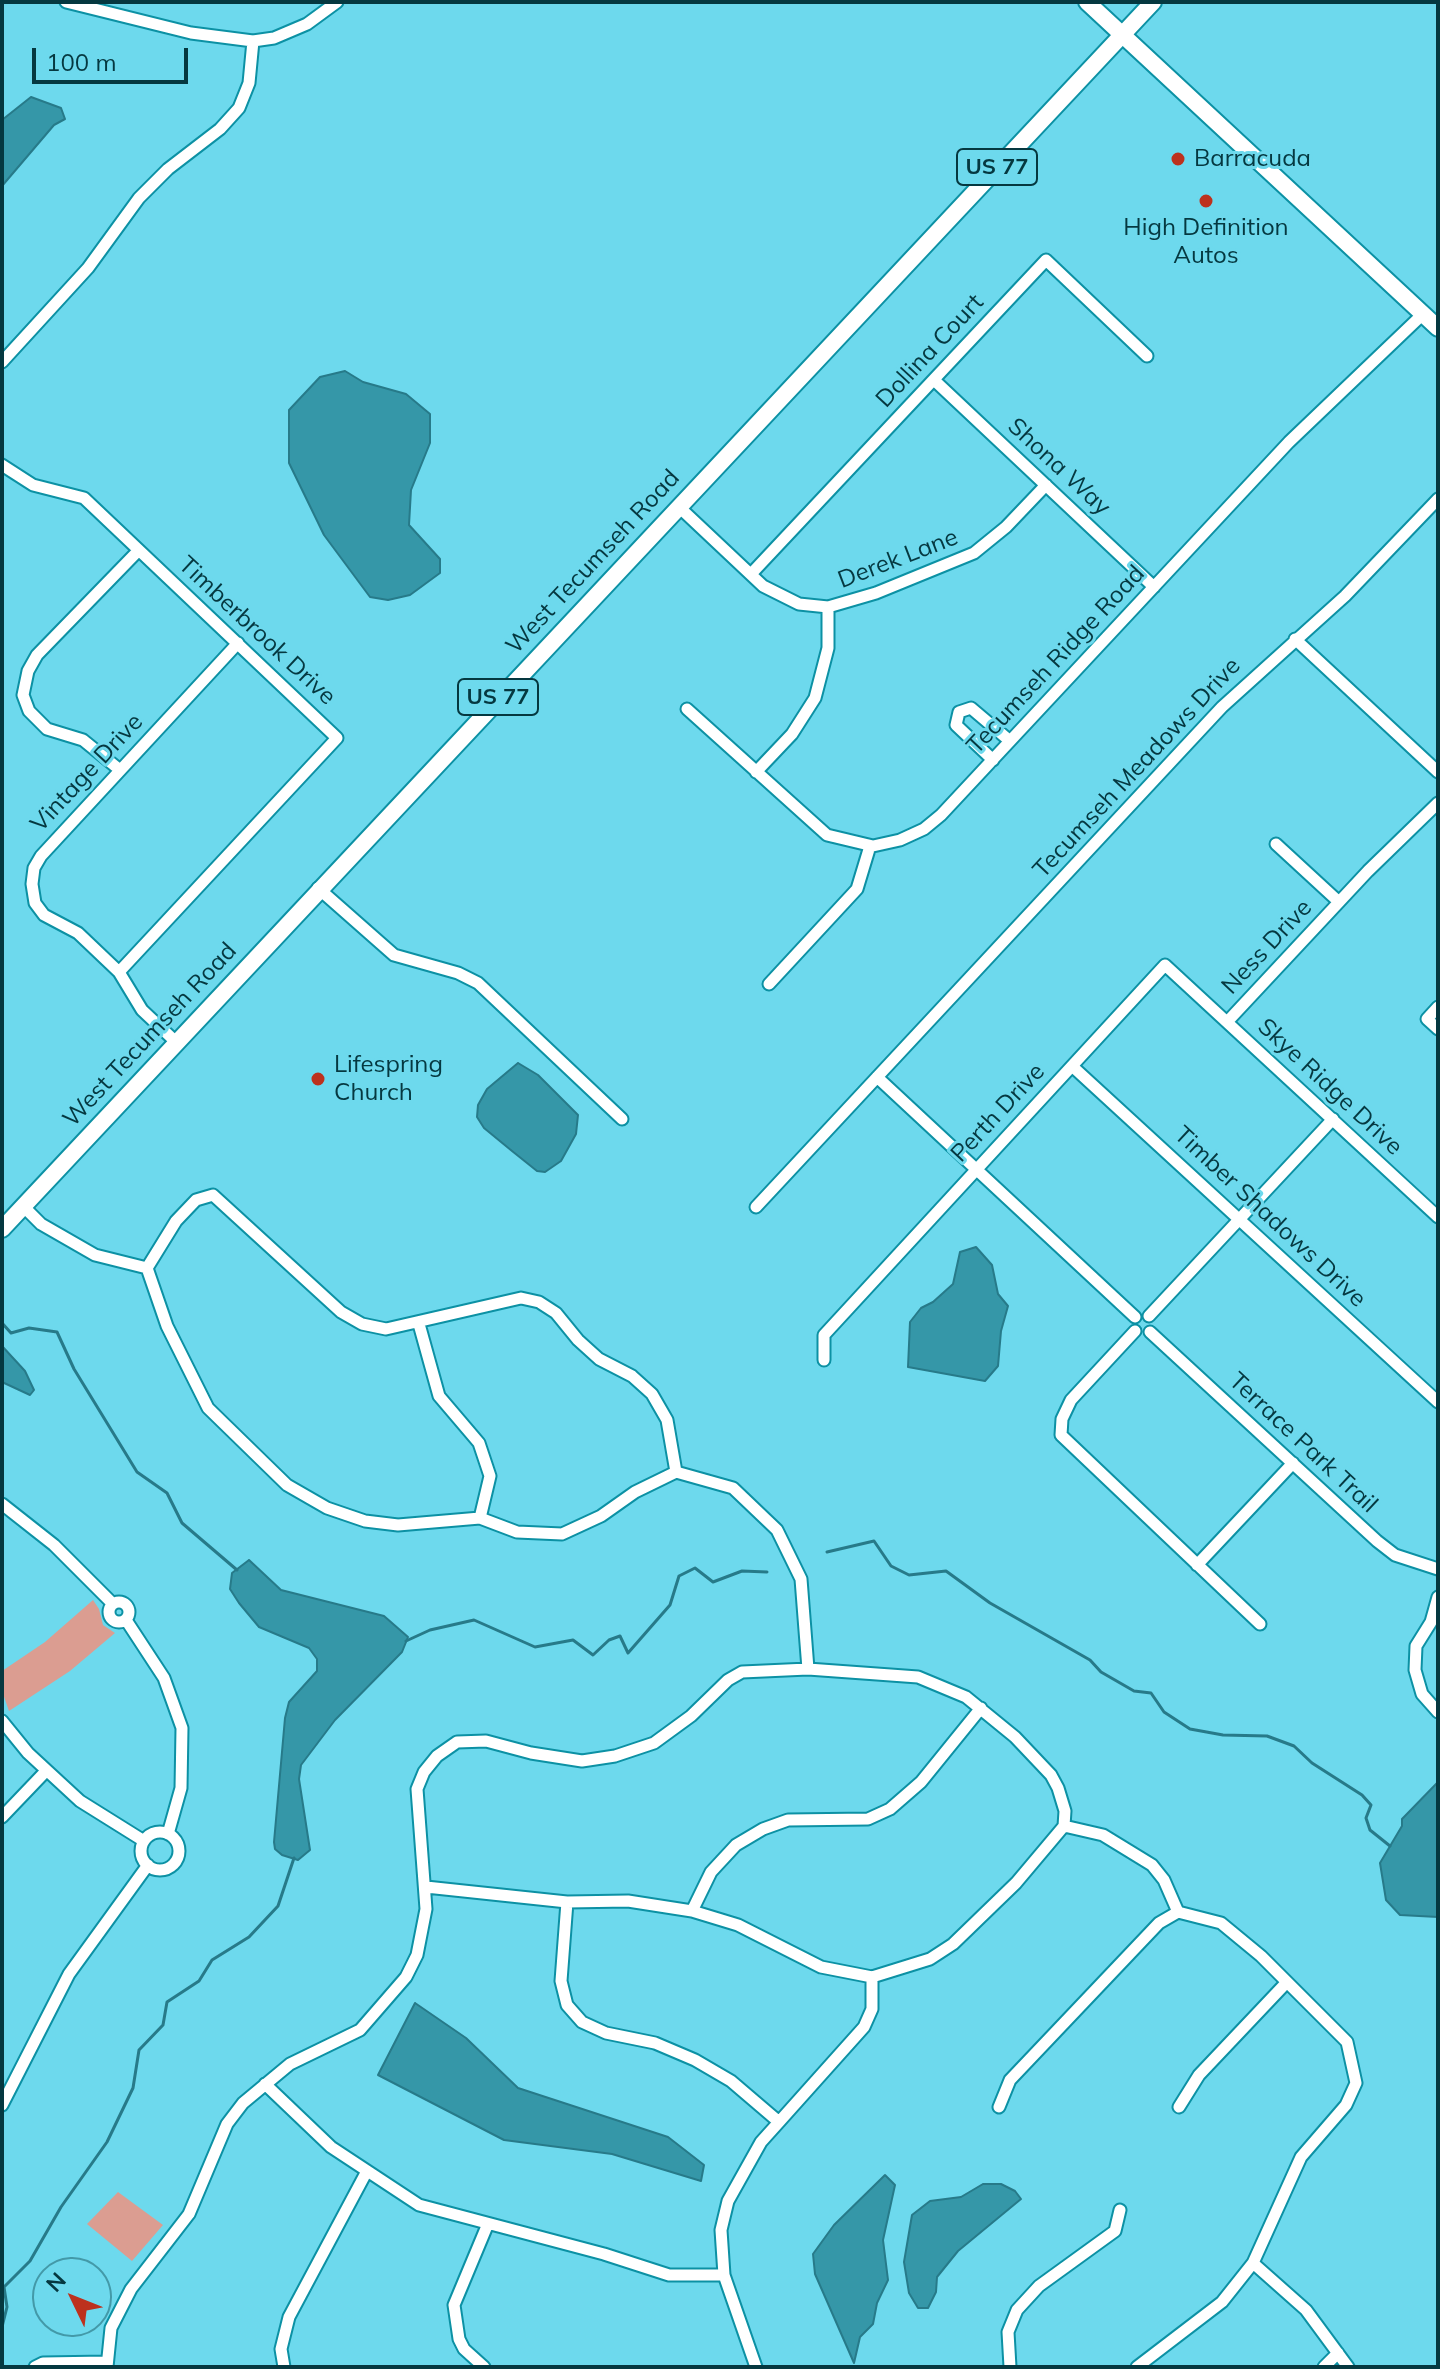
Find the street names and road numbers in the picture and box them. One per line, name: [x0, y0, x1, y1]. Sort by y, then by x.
road number: US 77: [957, 149, 1037, 185]
street label: Dollina Court: [870, 288, 990, 414]
street label: Shona Way: [1002, 412, 1116, 522]
street label: West Tecumseh Road: [500, 464, 686, 660]
street label: Derek Lane: [834, 523, 962, 595]
street label: Timberbrook Drive: [172, 551, 342, 711]
street label: Tecumseh Ridge Road: [961, 560, 1151, 760]
street label: Tecumseh Meadows Drive: [1027, 652, 1247, 884]
road number: US 77: [458, 679, 538, 715]
street label: Vintage Drive: [25, 708, 149, 838]
street label: Ness Drive: [1216, 894, 1318, 1000]
street label: West Tecumseh Road: [57, 937, 243, 1133]
street label: Skye Ridge Drive: [1252, 1013, 1408, 1161]
street label: Perth Drive: [945, 1058, 1051, 1168]
street label: Timber Shadows Drive: [1168, 1121, 1372, 1313]
street label: Terrace Park Trail: [1223, 1367, 1383, 1519]

